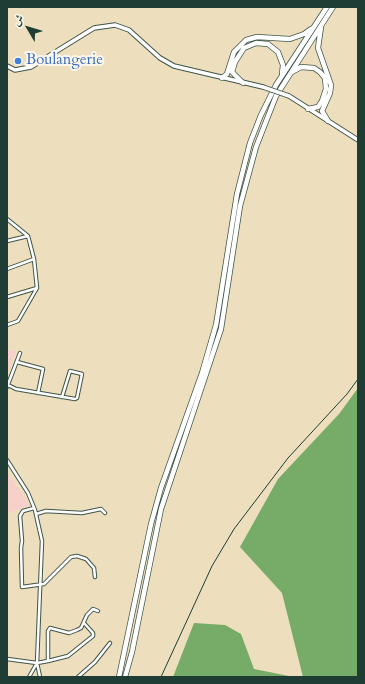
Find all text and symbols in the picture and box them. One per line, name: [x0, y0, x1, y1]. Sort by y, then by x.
north arrow: [8, 8, 48, 48]
text: ش: [9, 11, 27, 29]
place label: Boulangerie: [26, 52, 103, 70]
marker: Boulangerie: [13, 56, 23, 66]

